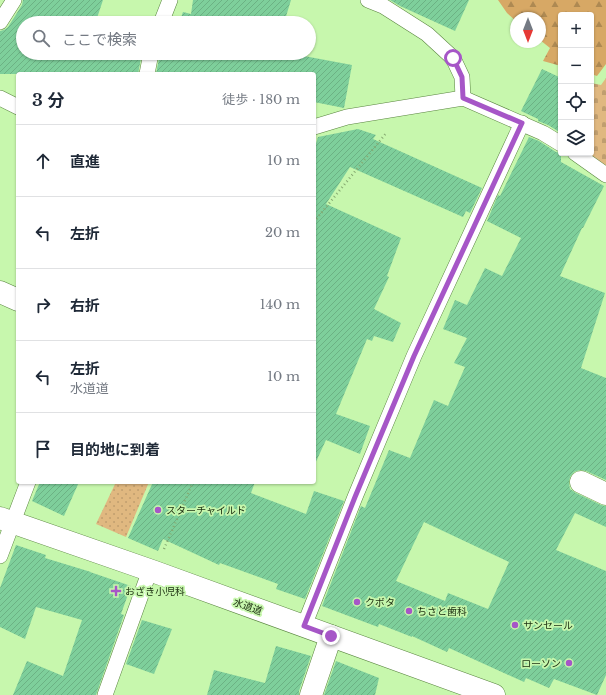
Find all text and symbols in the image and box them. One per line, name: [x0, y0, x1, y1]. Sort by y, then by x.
north arrow: [510, 12, 546, 48]
map controls: [558, 12, 594, 156]
button: +: [558, 12, 594, 48]
search box: [16, 16, 316, 60]
icon: search: [30, 27, 52, 49]
text: ここで検索: [62, 30, 137, 49]
button: −: [558, 48, 594, 84]
route start: [444, 49, 462, 67]
button: locate: [558, 84, 594, 120]
text: 3 分: [32, 90, 64, 111]
text: 徒歩 · 180 m: [222, 91, 300, 108]
button: layers: [558, 120, 594, 156]
icon: ahead: [32, 150, 54, 172]
text: 直進: [70, 152, 100, 171]
text: 10 m: [267, 152, 300, 169]
icon: left: [32, 222, 54, 244]
text: 左折: [70, 224, 100, 243]
text: 20 m: [265, 224, 300, 241]
icon: right: [32, 294, 54, 316]
text: 右折: [70, 296, 100, 315]
text: 140 m: [260, 296, 300, 313]
text: 左折: [70, 359, 100, 378]
icon: left: [32, 366, 54, 388]
text: 10 m: [267, 368, 300, 385]
text: 水道道: [70, 380, 109, 397]
icon: arrive: [32, 438, 54, 460]
text: 目的地に到着: [70, 440, 160, 459]
place label: スターチャイルド: [166, 504, 246, 517]
marker: スターチャイルド: [153, 505, 163, 515]
marker: おざき小児科: [110, 585, 122, 597]
place label: おざき小児科: [125, 585, 185, 598]
street label: 水道道: [232, 595, 264, 618]
place label: クボタ: [365, 596, 395, 609]
marker: クボタ: [352, 597, 362, 607]
place label: ちさと歯科: [417, 605, 467, 618]
marker: ちさと歯科: [404, 606, 414, 616]
place label: サンセール: [523, 619, 573, 632]
marker: サンセール: [510, 620, 520, 630]
route end: [322, 627, 340, 645]
place label: ローソン: [521, 657, 561, 670]
marker: ローソン: [564, 658, 574, 668]

